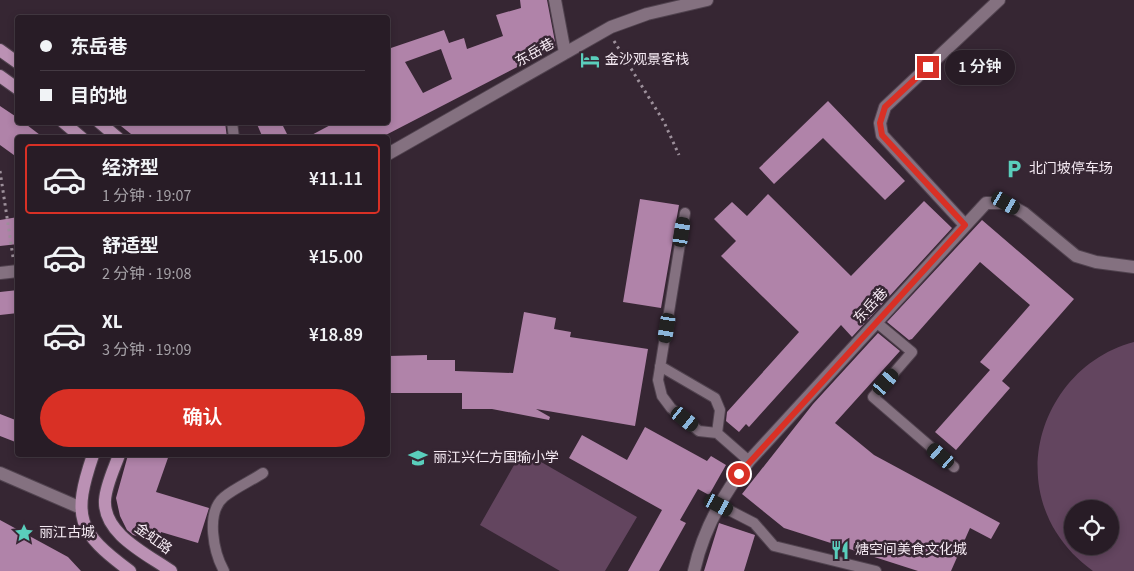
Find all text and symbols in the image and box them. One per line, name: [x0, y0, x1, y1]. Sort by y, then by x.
text: 东岳巷: [70, 34, 127, 61]
street label: 东岳巷: [512, 34, 558, 72]
hotel icon: 金沙观景客栈: [579, 49, 601, 71]
place label: 金沙观景客栈: [605, 50, 689, 70]
callout: 1 分钟: [946, 50, 1016, 84]
route end: [917, 56, 939, 78]
text: 1 分钟: [958, 56, 1002, 78]
text: 目的地: [70, 83, 127, 110]
text: 经济型: [102, 155, 159, 182]
icon: car: [42, 157, 87, 202]
parking icon: 北门坡停车场: [1003, 158, 1025, 180]
place label: 北门坡停车场: [1029, 159, 1113, 179]
text: ¥11.11: [309, 166, 363, 193]
text: 1 分钟 · 19:07: [102, 185, 191, 207]
car: [989, 189, 1022, 217]
car: [672, 216, 691, 248]
text: 舒适型: [102, 233, 159, 260]
icon: car: [42, 235, 87, 280]
text: ¥15.00: [309, 244, 363, 271]
text: 2 分钟 · 19:08: [102, 263, 191, 285]
street label: 东岳巷: [849, 284, 893, 328]
text: XL: [102, 309, 123, 336]
car: [657, 312, 676, 344]
icon: car: [42, 313, 87, 358]
text: ¥18.89: [309, 322, 363, 349]
text: 3 分钟 · 19:09: [102, 339, 191, 361]
car: [870, 366, 901, 398]
button: 确认: [40, 389, 365, 447]
car: [668, 404, 701, 434]
car: [924, 440, 957, 472]
school or university icon: 丽江兴仁方国瑜小学: [407, 447, 429, 469]
place label: 丽江兴仁方国瑜小学: [433, 448, 559, 468]
route start: [728, 463, 750, 485]
car: [702, 491, 735, 519]
map controls: [1064, 500, 1119, 555]
button: locate: [1064, 500, 1119, 555]
street label: 金虹路: [130, 519, 176, 559]
place icon: 丽江古城: [13, 522, 35, 544]
place label: 丽江古城: [39, 523, 95, 543]
restaurant icon: 煻空间美食文化城: [829, 539, 851, 561]
place label: 煻空间美食文化城: [855, 540, 967, 560]

